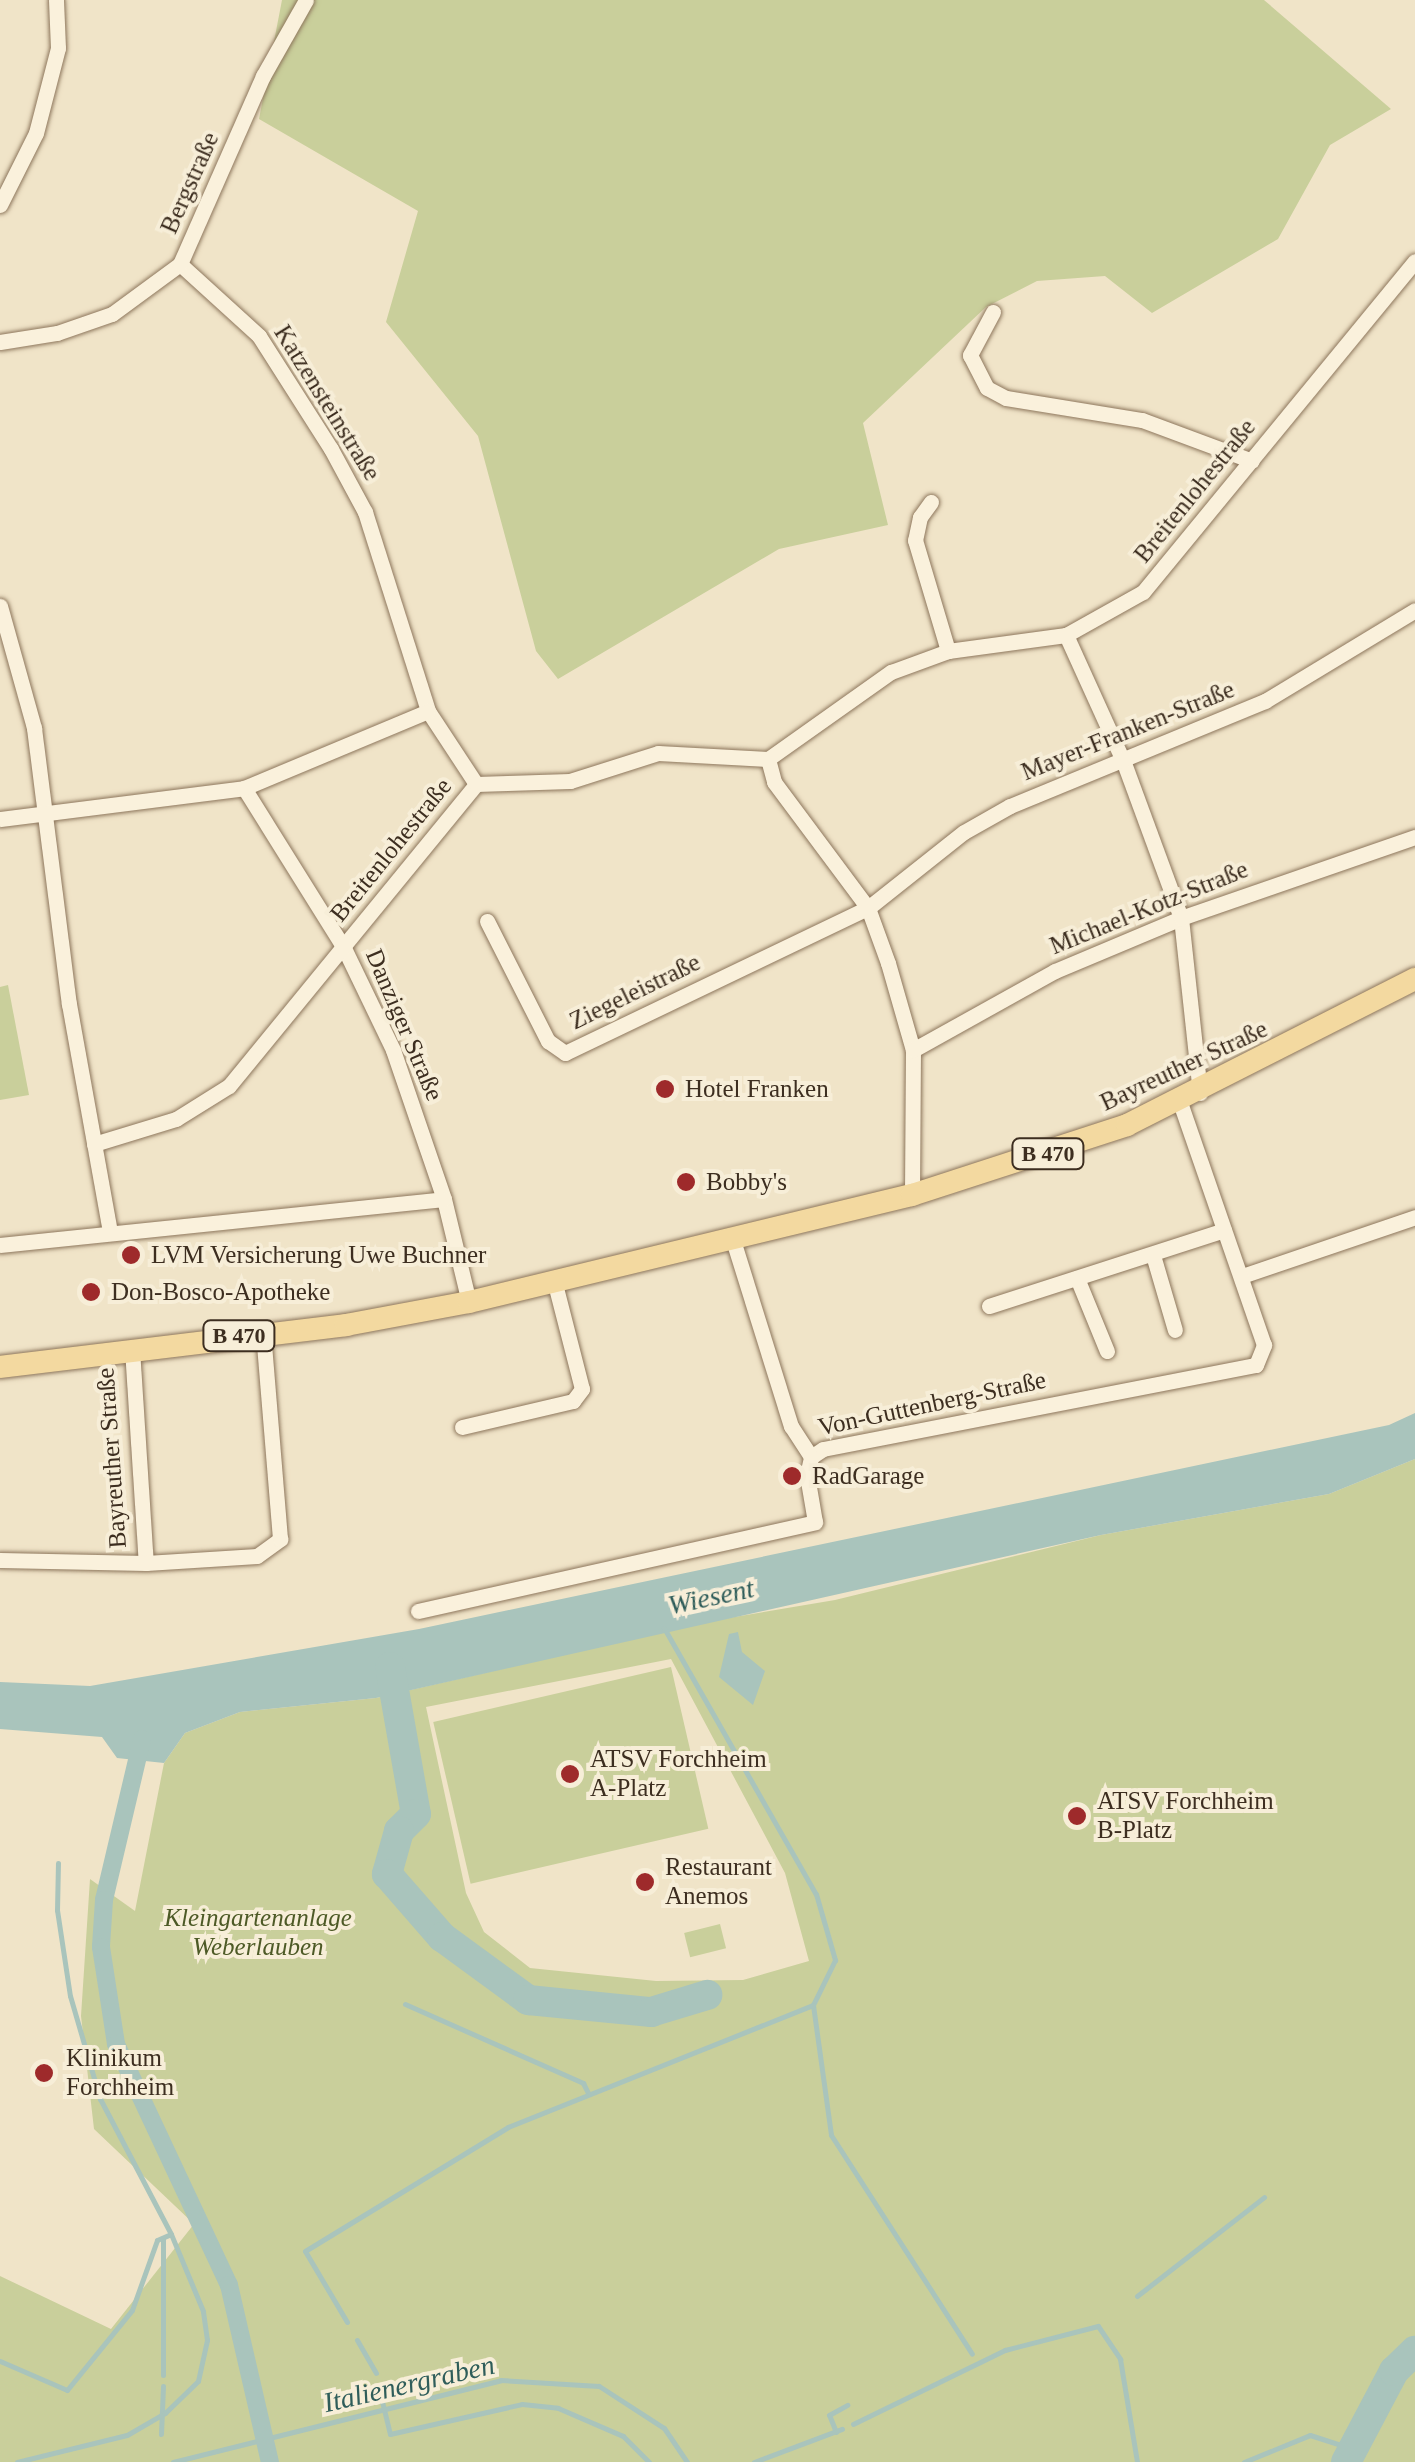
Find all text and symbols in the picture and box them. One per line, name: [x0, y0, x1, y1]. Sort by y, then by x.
street label: Bergstraße: [154, 128, 226, 238]
street label: Katzensteinstraße: [267, 320, 387, 486]
street label: Breitenlohestraße: [1128, 413, 1262, 569]
street label: Mayer-Franken-Straße: [1017, 675, 1239, 787]
street label: Breitenlohestraße: [324, 772, 458, 928]
street label: Michael-Kotz-Straße: [1046, 855, 1252, 961]
street label: Danziger Straße: [359, 945, 449, 1105]
street label: Ziegeleistraße: [565, 947, 705, 1037]
street label: Bayreuther Straße: [1096, 1014, 1272, 1118]
place label: Hotel Franken: [685, 1074, 829, 1104]
marker: Hotel Franken: [654, 1078, 676, 1100]
road number: B 470: [1010, 1137, 1086, 1171]
place label: Bobby's: [706, 1167, 787, 1197]
marker: Bobby's: [675, 1171, 697, 1193]
place label: LVM Versicherung Uwe Buchner: [151, 1240, 487, 1270]
marker: LVM Versicherung Uwe Buchner: [120, 1244, 142, 1266]
place label: Don-Bosco-Apotheke: [111, 1277, 330, 1307]
marker: Don-Bosco-Apotheke: [80, 1281, 102, 1303]
road number: B 470: [202, 1319, 276, 1353]
street label: Von-Guttenberg-Straße: [815, 1365, 1049, 1443]
street label: Bayreuther Straße: [91, 1367, 133, 1549]
place label: RadGarage: [812, 1461, 924, 1491]
marker: RadGarage: [781, 1465, 803, 1487]
water label: Wiesent: [665, 1572, 757, 1622]
place label: ATSV Forchheim A-Platz: [590, 1745, 767, 1804]
marker: ATSV Forchheim A-Platz: [559, 1763, 581, 1785]
place label: ATSV Forchheim B-Platz: [1097, 1787, 1274, 1846]
marker: ATSV Forchheim B-Platz: [1066, 1805, 1088, 1827]
place label: Restaurant Anemos: [665, 1853, 772, 1912]
marker: Restaurant Anemos: [634, 1871, 656, 1893]
park label: Kleingartenanlage Weberlauben: [164, 1904, 352, 1963]
place label: Klinikum Forchheim: [66, 2044, 174, 2103]
marker: Klinikum Forchheim: [31, 2060, 57, 2086]
water label: Italienergraben: [320, 2348, 498, 2420]

